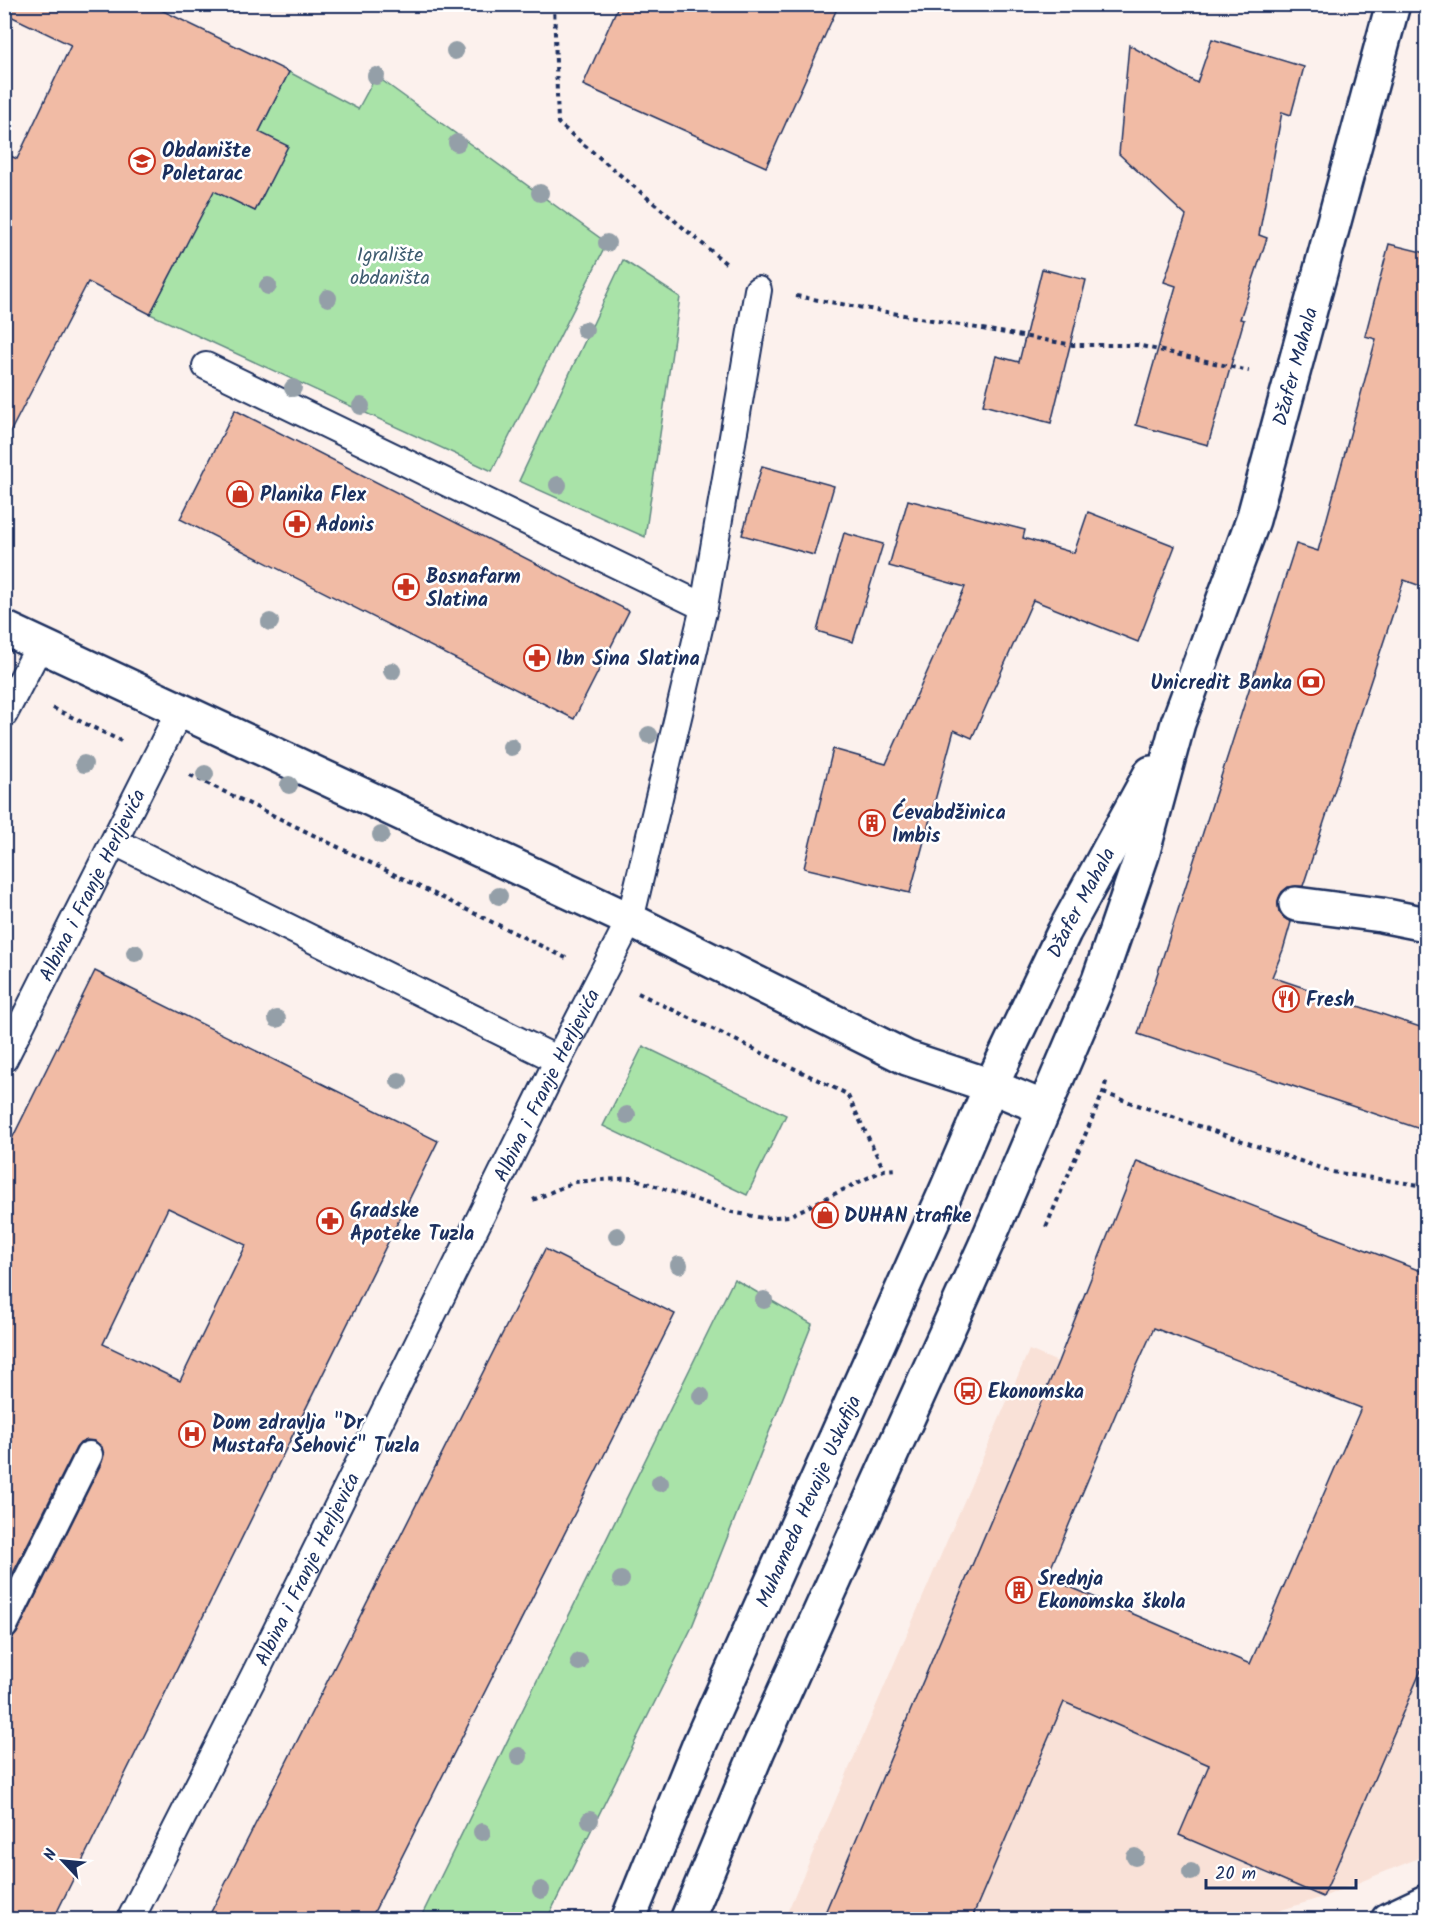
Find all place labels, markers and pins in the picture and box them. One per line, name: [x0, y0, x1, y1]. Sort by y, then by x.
place label: Obdanište Poletarac: [162, 136, 251, 191]
school or university icon: Obdanište Poletarac: [127, 146, 157, 176]
shop icon: Planika Flex: [225, 479, 255, 509]
place label: Planika Flex: [260, 480, 366, 512]
pharmacy icon: Adonis: [282, 509, 312, 539]
place label: Adonis: [316, 510, 375, 542]
place label: Bosnafarm Slatina: [426, 562, 521, 617]
pharmacy icon: Bosnafarm Slatina: [391, 572, 421, 602]
pharmacy icon: Ibn Sina Slatina: [522, 643, 552, 673]
place label: Ibn Sina Slatina: [556, 644, 700, 676]
bank icon: Unicredit Banka: [1296, 667, 1326, 697]
place label: Unicredit Banka: [1151, 668, 1292, 700]
place label: Ćevabdžinica Imbis: [892, 798, 1006, 853]
building icon: Ćevabdžinica Imbis: [857, 808, 887, 838]
restaurant icon: Fresh: [1271, 984, 1301, 1014]
place label: Fresh: [1306, 985, 1354, 1017]
place label: Gradske Apoteke Tuzla: [350, 1196, 474, 1251]
shop icon: DUHAN trafike: [810, 1200, 840, 1230]
place label: DUHAN trafike: [844, 1201, 972, 1233]
pharmacy icon: Gradske Apoteke Tuzla: [315, 1206, 345, 1236]
bus stop icon: Ekonomska: [953, 1376, 983, 1406]
place label: Ekonomska: [988, 1377, 1084, 1409]
place label: Dom zdravlja "Dr Mustafa Šehović" Tuzla: [212, 1408, 420, 1463]
hospital icon: Dom zdravlja "Dr Mustafa Šehović" Tuzla: [177, 1419, 207, 1449]
place label: Srednja Ekonomska škola: [1038, 1564, 1186, 1619]
building icon: Srednja Ekonomska škola: [1004, 1575, 1034, 1605]

